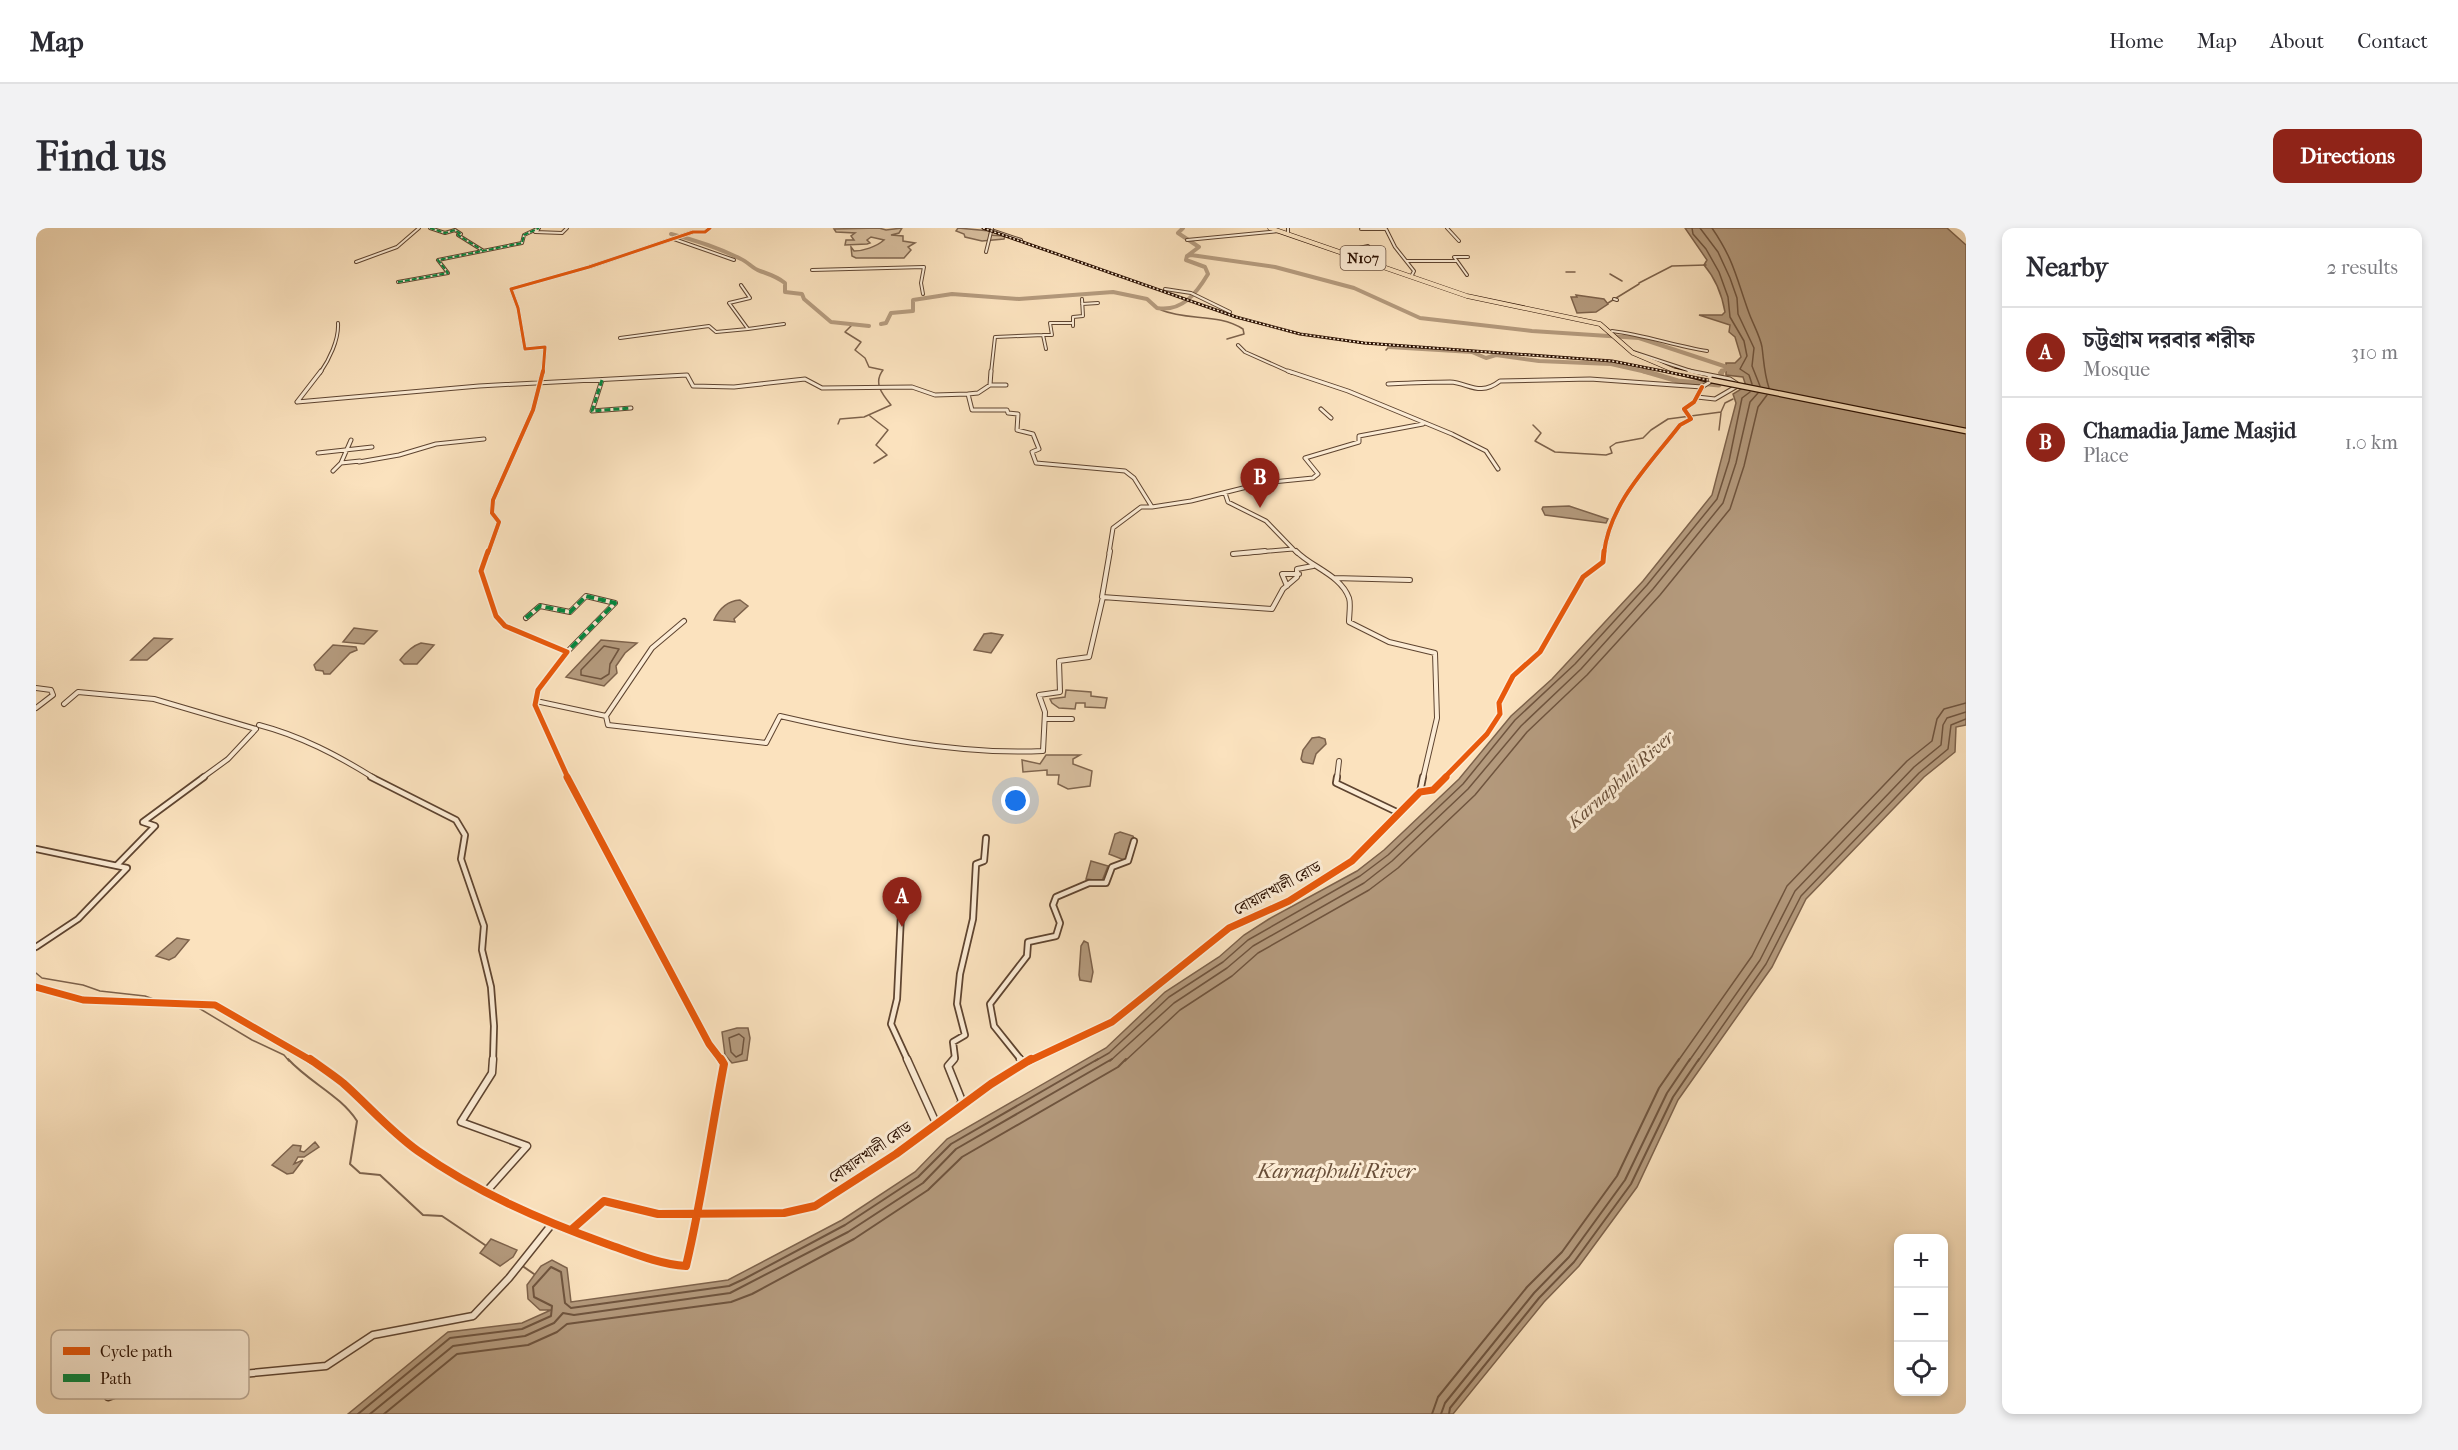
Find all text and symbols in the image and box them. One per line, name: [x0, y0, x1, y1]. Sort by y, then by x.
text: Map: [30, 25, 84, 58]
text: Home: [2109, 29, 2164, 53]
text: Map: [2197, 29, 2237, 53]
text: About: [2270, 29, 2324, 53]
text: Contact: [2357, 29, 2428, 53]
button: Directions: [2273, 129, 2422, 183]
text: Find us: [36, 132, 166, 181]
road number: N107: [1340, 246, 1386, 270]
text: Nearby: [2026, 252, 2108, 283]
text: 2 results: [2327, 256, 2398, 279]
text: চট্টগ্রাম দরবার শরীফ: [2083, 327, 2255, 353]
text: A: [2039, 341, 2052, 364]
text: 310 m: [2351, 341, 2398, 364]
text: Mosque: [2083, 358, 2150, 381]
text: Chamadia Jame Masjid: [2083, 418, 2296, 444]
text: B: [2039, 431, 2052, 454]
text: 1.0 km: [2345, 431, 2398, 454]
text: Place: [2083, 444, 2129, 467]
pin: B: [1240, 458, 1280, 508]
water label: Karnaphuli River: [1562, 726, 1680, 834]
your location: [1001, 786, 1030, 815]
street label: বোয়ালখালী রোড: [1230, 856, 1325, 919]
pin: A: [882, 878, 922, 927]
street label: বোয়ালখালী রোড: [825, 1117, 916, 1187]
water label: Karnaphuli River: [1255, 1159, 1416, 1183]
map controls: [1894, 1234, 1948, 1396]
button: +: [1894, 1234, 1948, 1288]
button: −: [1894, 1288, 1948, 1342]
legend: [51, 1330, 249, 1399]
text: Cycle path: [100, 1342, 172, 1361]
button: locate: [1894, 1342, 1948, 1396]
text: Path: [100, 1369, 132, 1388]

